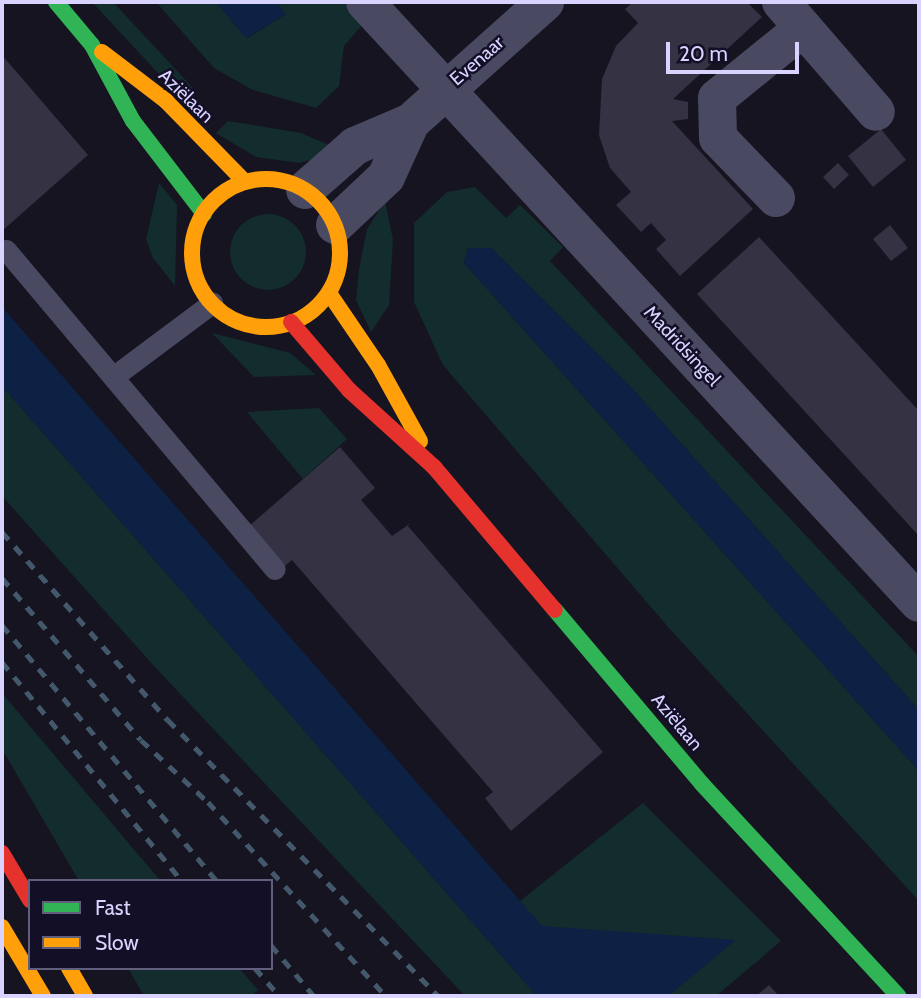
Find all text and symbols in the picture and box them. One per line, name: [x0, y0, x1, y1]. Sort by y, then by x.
scale bar: [669, 28, 802, 72]
street label: Evenaar: [445, 31, 509, 91]
text: 20 m: [679, 41, 728, 66]
street label: Aziëlaan: [154, 64, 218, 128]
street label: Madridsingel: [639, 301, 725, 391]
street label: Aziëlaan: [646, 689, 708, 755]
legend: [28, 879, 273, 970]
text: Fast: [95, 895, 131, 920]
text: Slow: [95, 930, 139, 955]

